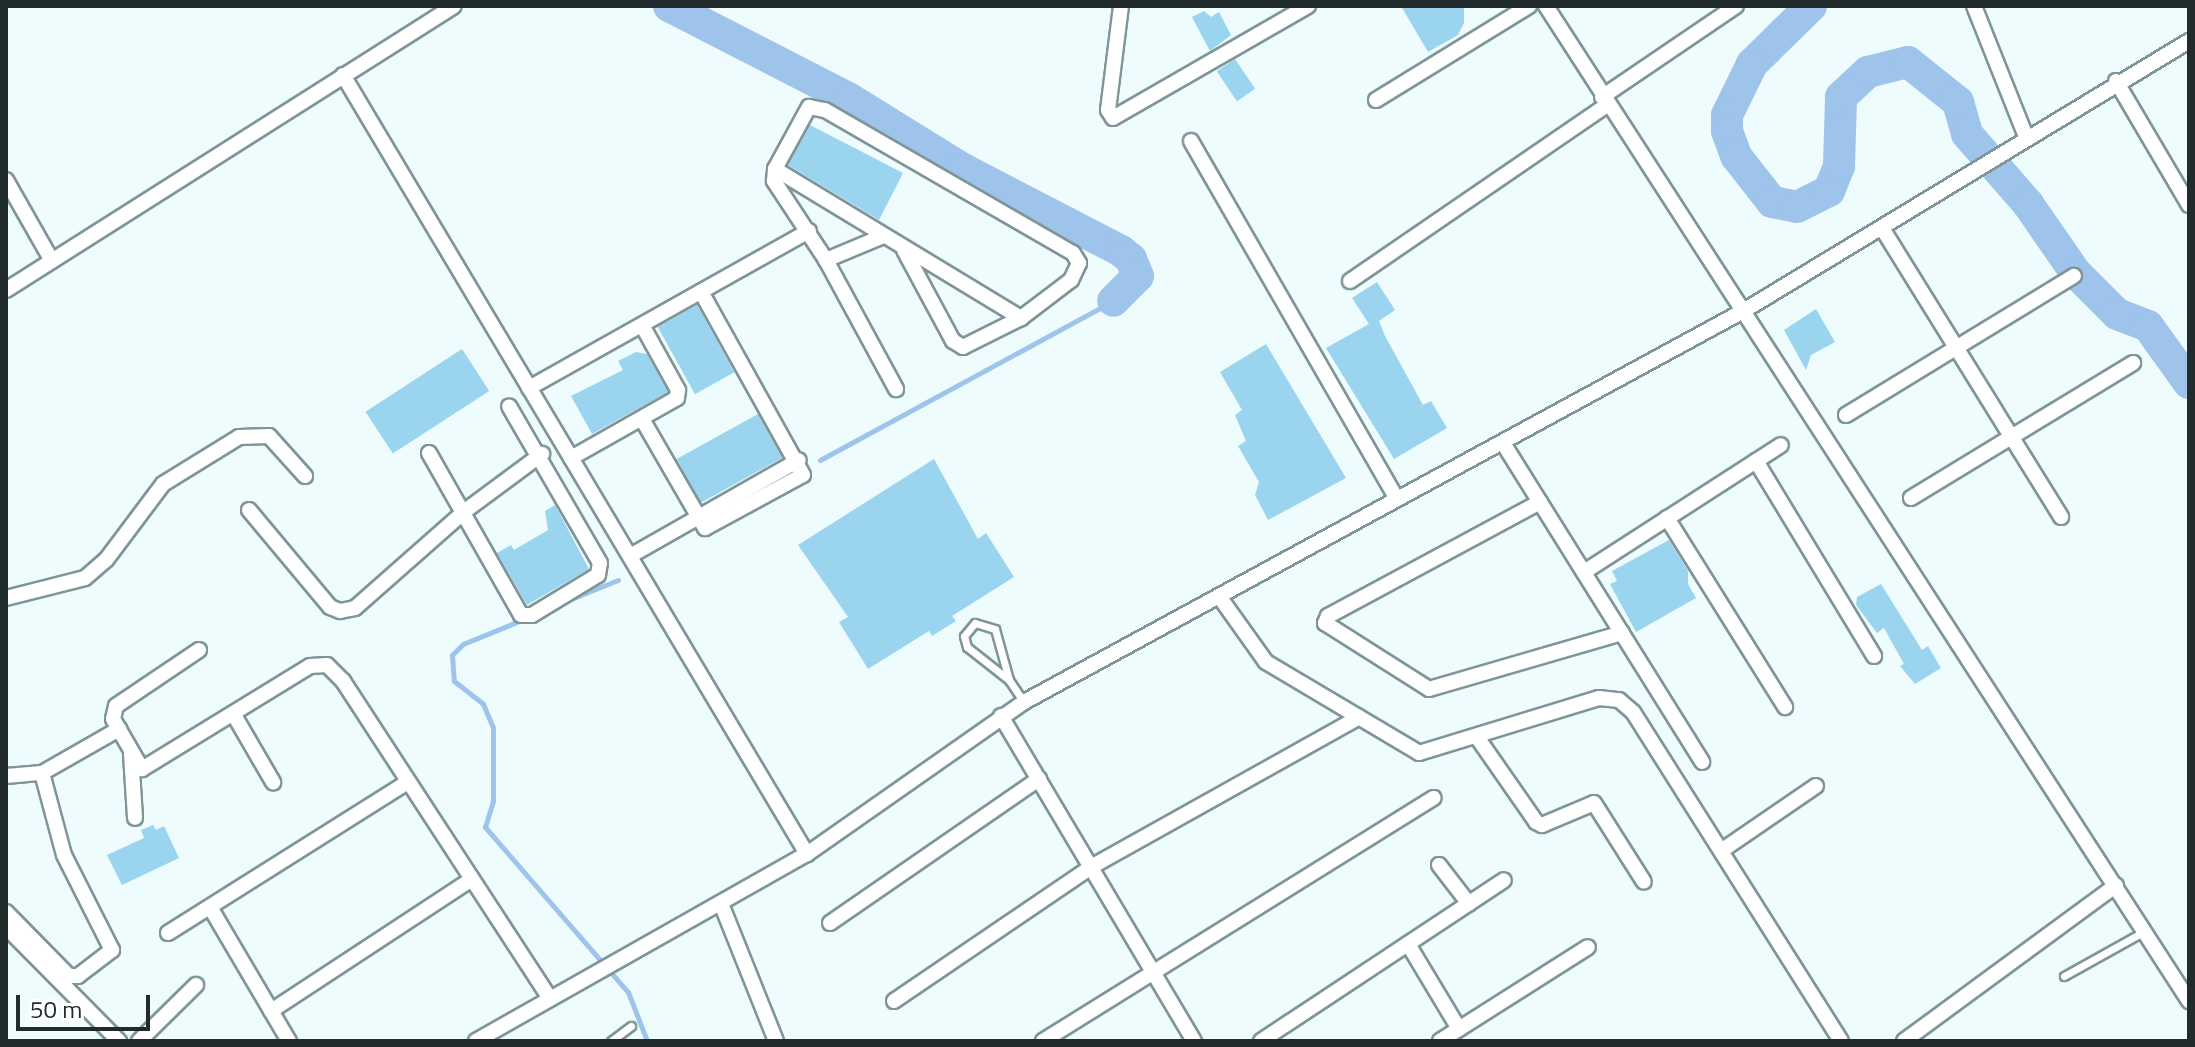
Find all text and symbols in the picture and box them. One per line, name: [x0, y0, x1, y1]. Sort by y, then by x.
scale bar: [20, 979, 154, 1029]
text: 50 m: [30, 991, 82, 1027]

